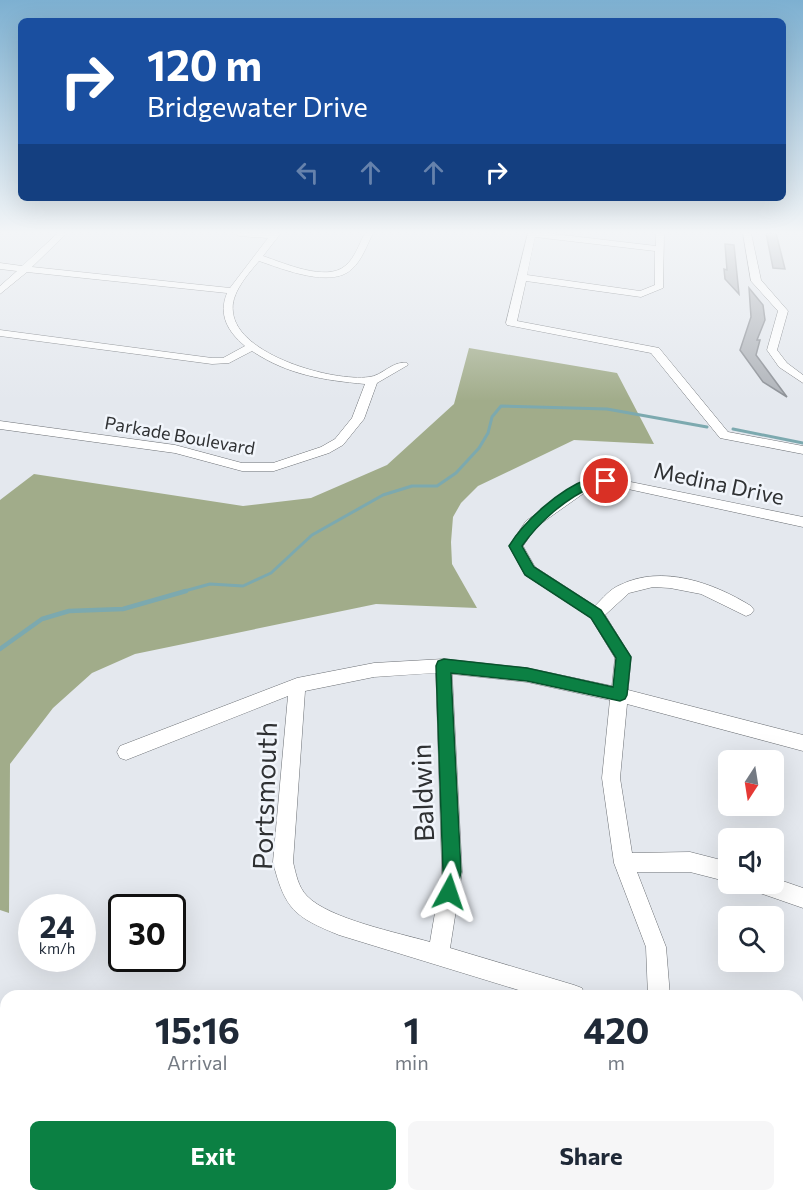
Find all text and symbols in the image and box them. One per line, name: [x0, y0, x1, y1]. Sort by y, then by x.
text: 120 m: [147, 38, 262, 90]
icon: right: [48, 42, 126, 120]
text: Bridgewater Drive: [147, 90, 368, 123]
icon: left: [291, 156, 324, 189]
icon: ahead: [354, 156, 387, 189]
icon: ahead: [417, 156, 450, 189]
icon: right: [480, 156, 513, 189]
street label: Parkade Boulevard: [103, 411, 257, 459]
pin: [580, 455, 631, 506]
street label: Medina Drive: [651, 456, 787, 510]
icon: arrive: [589, 464, 622, 497]
street label: Portsmouth: [245, 721, 283, 871]
street label: Baldwin: [404, 743, 440, 843]
north arrow: [718, 750, 784, 816]
map controls: [718, 750, 784, 972]
button: sound: [718, 828, 784, 894]
position arrow: [417, 860, 481, 924]
speed limit sign: 30: [108, 894, 186, 972]
button: search: [718, 906, 784, 972]
text: 24: [39, 907, 75, 944]
text: km/h: [39, 939, 75, 957]
text: 15:16: [155, 1007, 240, 1051]
text: 1: [404, 1007, 420, 1051]
text: 420: [583, 1007, 649, 1051]
text: Arrival: [167, 1050, 228, 1074]
text: min: [395, 1050, 429, 1074]
text: m: [608, 1050, 625, 1074]
button: Exit: [30, 1121, 396, 1190]
button: Share: [408, 1121, 774, 1190]

